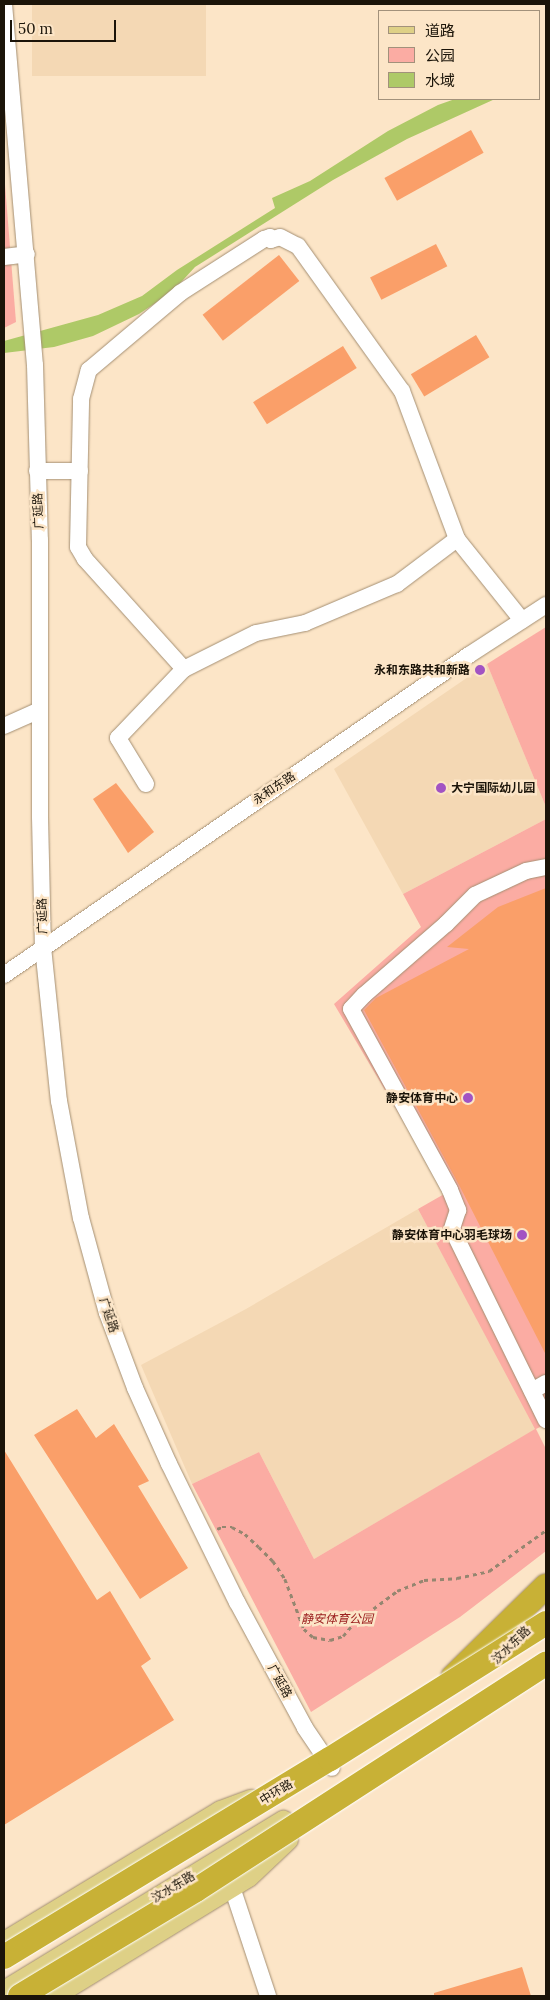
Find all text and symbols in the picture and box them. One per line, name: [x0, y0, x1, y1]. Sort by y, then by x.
scale bar: [12, 10, 119, 42]
legend: [378, 10, 540, 100]
text: 50 m: [18, 19, 53, 38]
text: 道路: [425, 21, 455, 40]
text: 公园: [425, 46, 455, 65]
text: 水域: [425, 71, 455, 90]
street label: 广延路: [30, 493, 46, 529]
place label: 永和东路共和新路: [374, 663, 470, 677]
marker: 永和东路共和新路: [474, 664, 486, 676]
street label: 永和东路: [250, 769, 298, 807]
place label: 大宁国际幼儿园: [451, 781, 535, 795]
marker: 大宁国际幼儿园: [435, 782, 447, 794]
street label: 广延路: [34, 898, 50, 934]
place label: 静安体育中心: [386, 1091, 458, 1105]
marker: 静安体育中心: [462, 1092, 474, 1104]
place label: 静安体育中心羽毛球场: [392, 1228, 512, 1242]
marker: 静安体育中心羽毛球场: [516, 1229, 528, 1241]
street label: 广延路: [97, 1296, 121, 1334]
park label: 静安体育公园: [301, 1612, 373, 1626]
street label: 汶水东路: [489, 1623, 533, 1667]
street label: 广延路: [265, 1662, 295, 1700]
street label: 中环路: [257, 1777, 295, 1807]
street label: 汶水东路: [149, 1868, 197, 1906]

